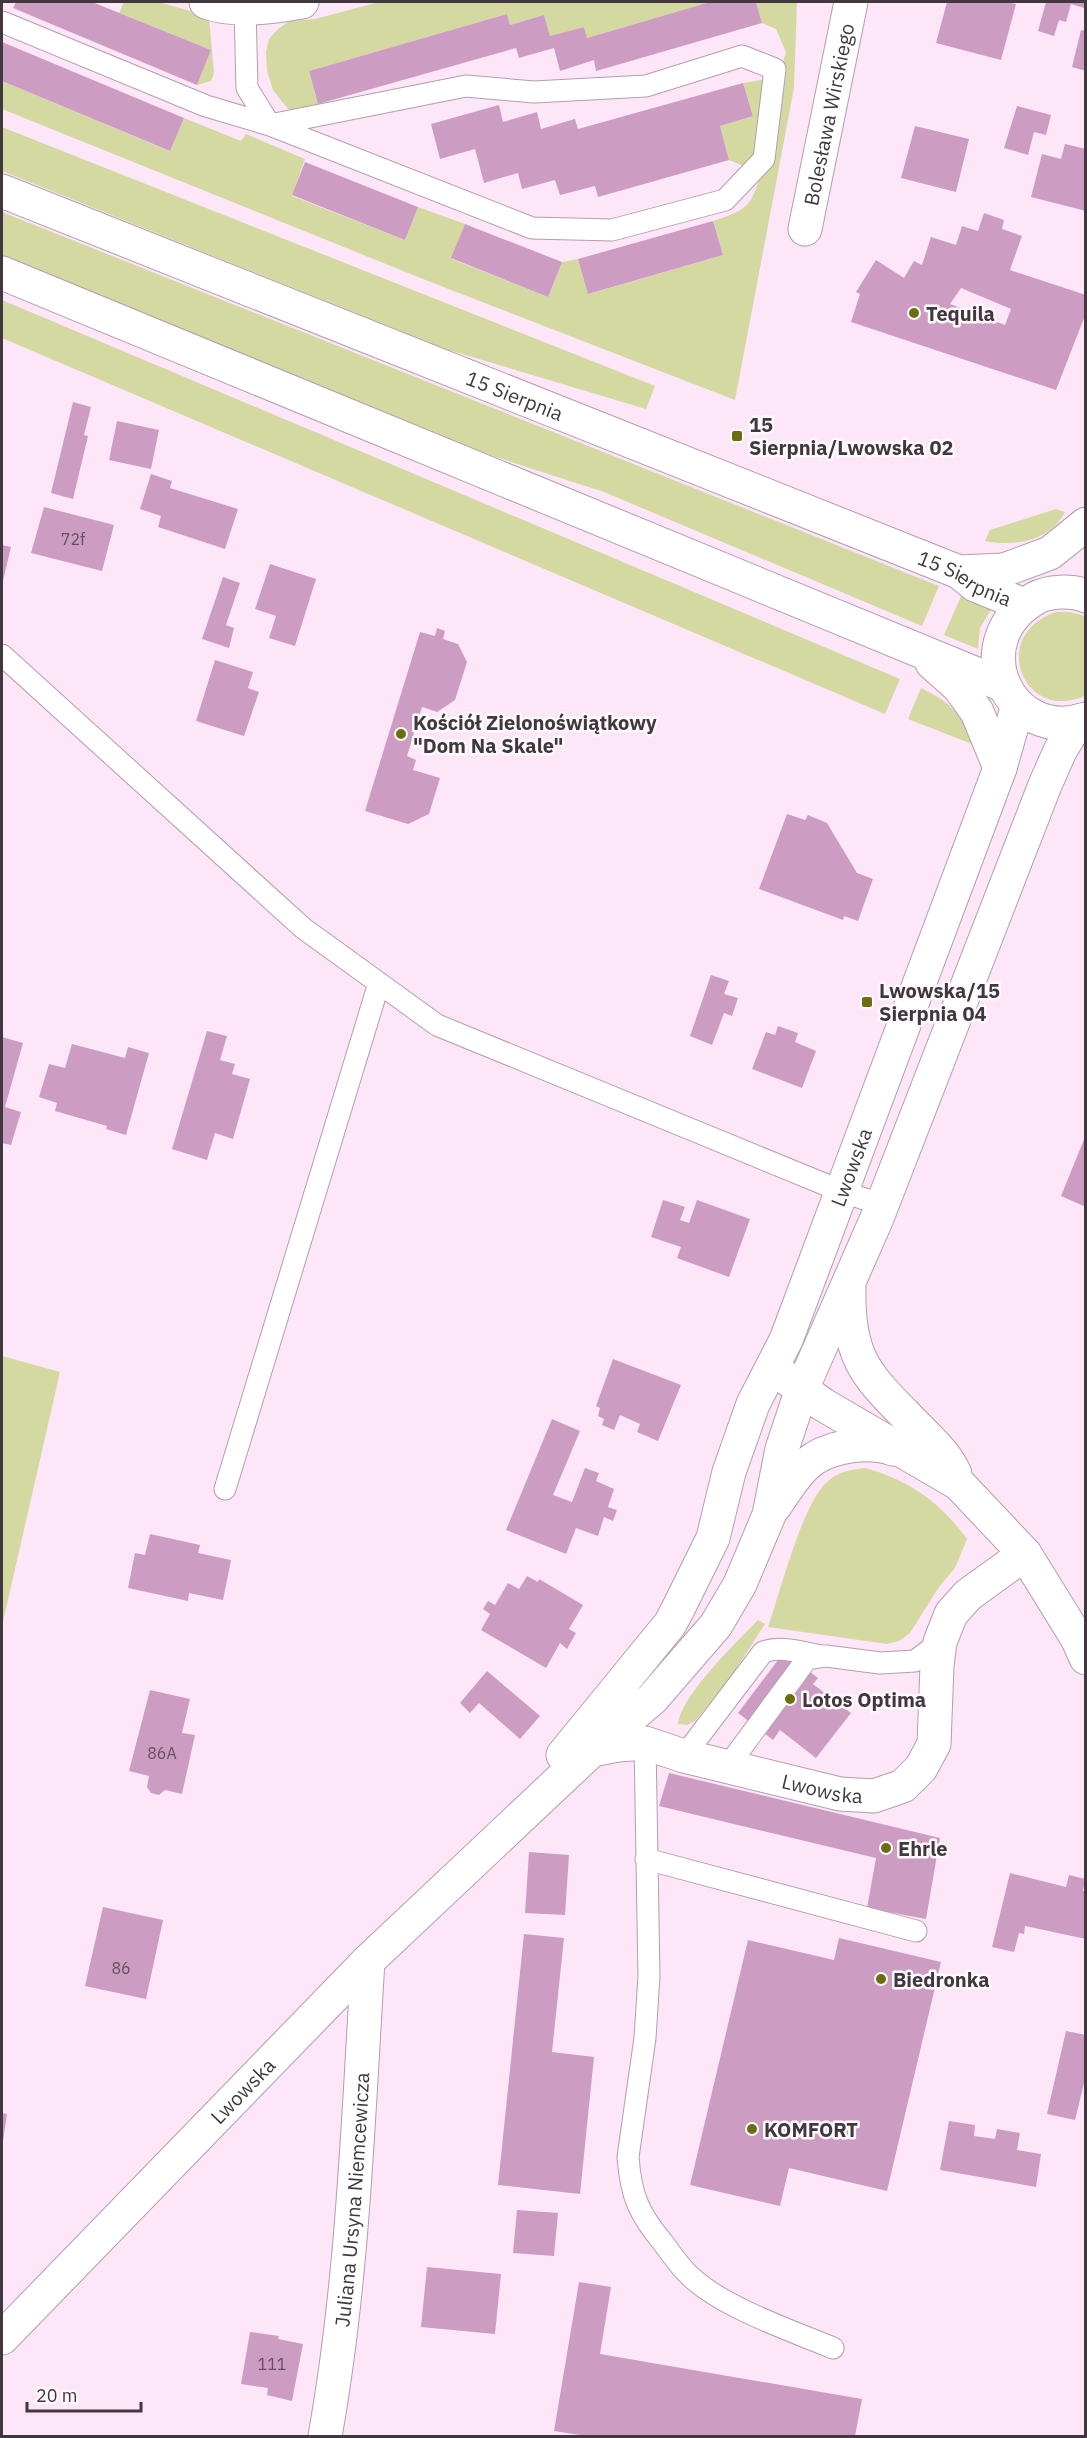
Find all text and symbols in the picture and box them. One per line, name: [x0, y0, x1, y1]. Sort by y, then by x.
street label: Bolesława Wirskiego: [797, 21, 860, 208]
place label: Tequila: [926, 300, 995, 327]
marker: Tequila: [907, 306, 921, 320]
street label: 15 Sierpnia: [462, 364, 568, 427]
place label: 15 Sierpnia/Lwowska 02: [749, 411, 953, 461]
marker: 15 Sierpnia/Lwowska 02: [730, 429, 744, 443]
house number: 72f: [61, 529, 85, 549]
street label: 15 Sierpnia: [914, 543, 1016, 612]
place label: Kościół Zielonoświątkowy "Dom Na Skale": [413, 709, 657, 759]
marker: Kościół Zielonoświątkowy "Dom Na Skale": [394, 727, 408, 741]
place label: Lwowska/15 Sierpnia 04: [879, 977, 1000, 1027]
marker: Lwowska/15 Sierpnia 04: [860, 995, 874, 1009]
street label: Lwowska: [824, 1124, 878, 1210]
place label: Lotos Optima: [802, 1686, 926, 1713]
marker: Lotos Optima: [783, 1692, 797, 1706]
house number: 86A: [147, 1743, 177, 1763]
street label: Lwowska: [779, 1767, 864, 1809]
place label: Ehrle: [898, 1835, 947, 1862]
marker: Ehrle: [879, 1841, 893, 1855]
house number: 86: [111, 1958, 131, 1978]
place label: Biedronka: [893, 1966, 990, 1993]
marker: Biedronka: [874, 1972, 888, 1986]
street label: Lwowska: [204, 2051, 281, 2129]
street label: Juliana Ursyna Niemcewicza: [328, 2071, 375, 2328]
place label: KOMFORT: [764, 2116, 858, 2143]
marker: KOMFORT: [745, 2122, 759, 2136]
house number: 111: [258, 2354, 286, 2374]
scale bar: [27, 2375, 141, 2413]
text: 20 m: [36, 2384, 78, 2407]

